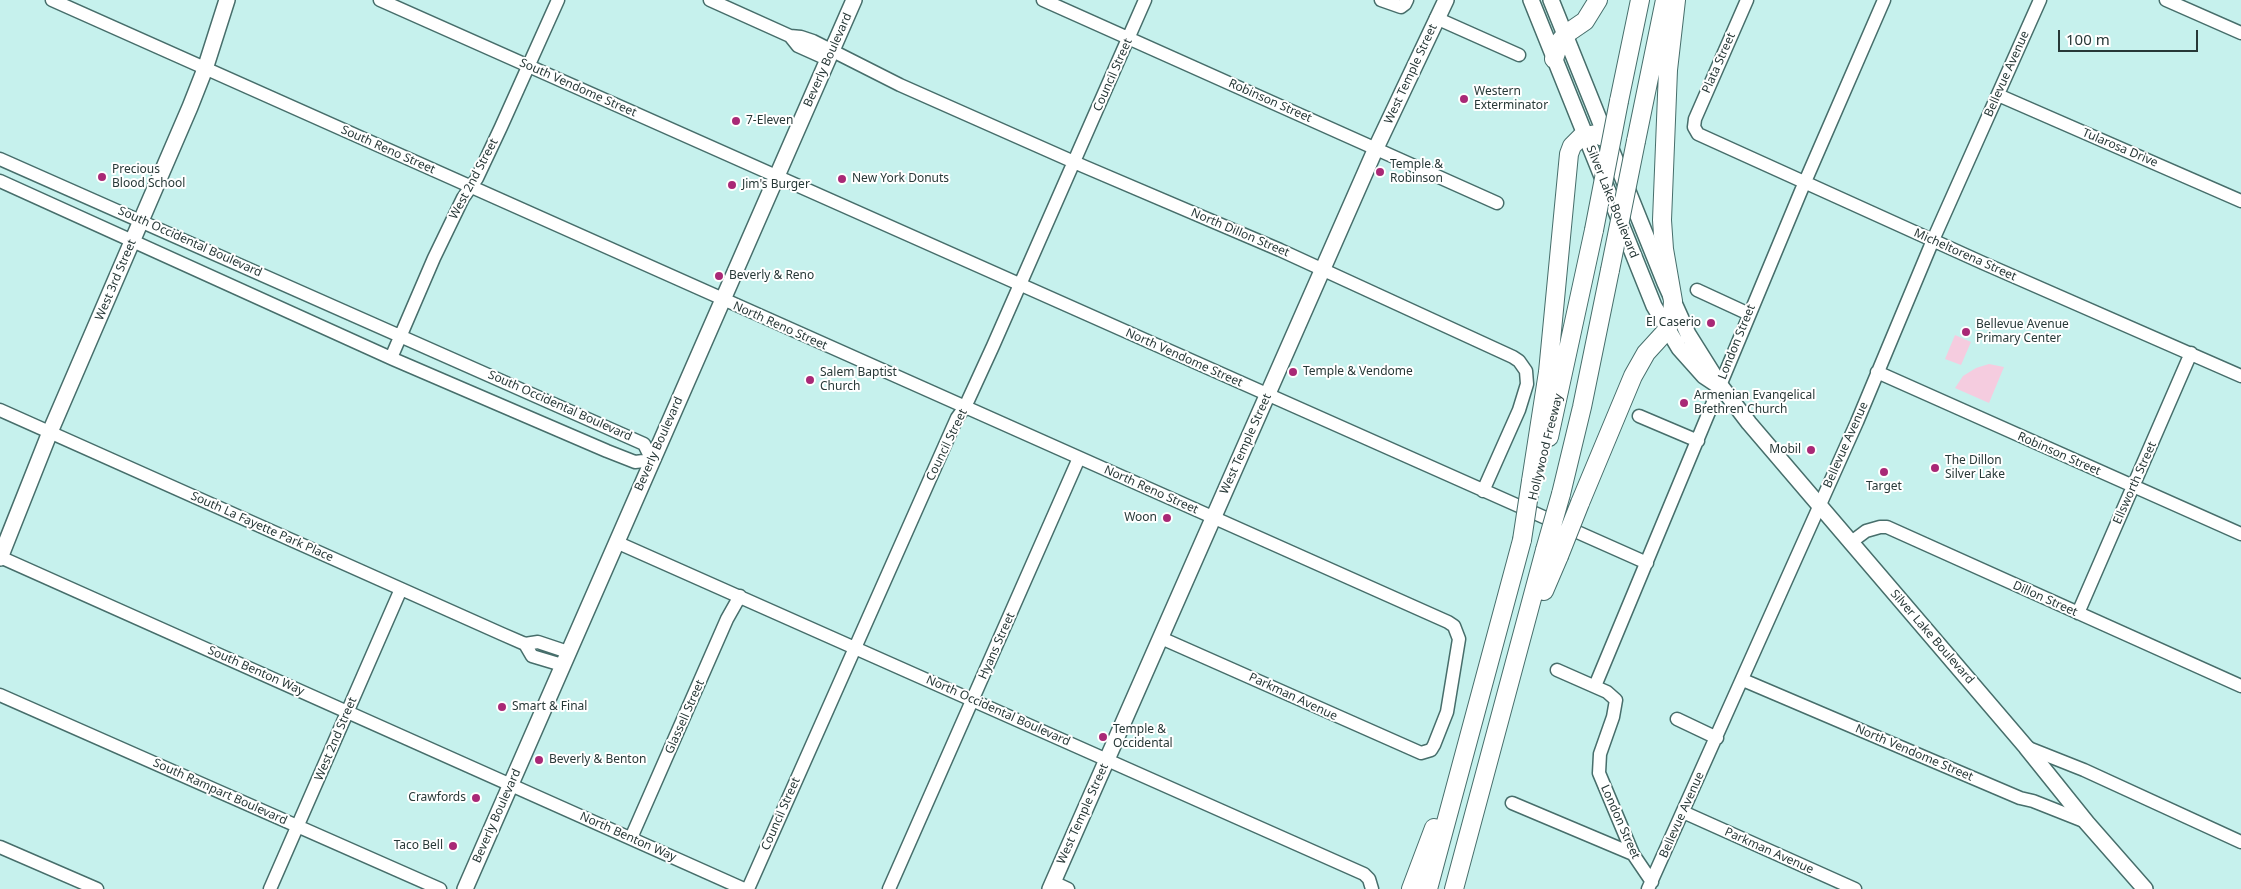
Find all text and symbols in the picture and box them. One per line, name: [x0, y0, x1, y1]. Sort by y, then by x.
street label: Beverly Boulevard: [801, 11, 855, 109]
scale bar: [2061, 20, 2201, 52]
street label: West Temple Street: [1382, 22, 1440, 126]
street label: Bellevue Avenue: [1982, 29, 2032, 119]
text: 100 m: [2066, 29, 2110, 49]
street label: Plata Street: [1699, 30, 1739, 96]
street label: Council Street: [1091, 36, 1135, 114]
street label: South Vendome Street: [517, 56, 639, 120]
street label: Robinson Street: [1226, 76, 1314, 126]
place label: Western Exterminator: [1474, 85, 1548, 113]
marker: Western Exterminator: [1458, 93, 1470, 105]
place label: 7-Eleven: [746, 114, 793, 128]
marker: 7-Eleven: [730, 115, 742, 127]
street label: South Reno Street: [339, 123, 437, 177]
street label: Tularosa Drive: [2080, 126, 2160, 170]
street label: West 2nd Street: [447, 136, 501, 222]
street label: Silver Lake Boulevard: [1583, 144, 1641, 260]
place label: Temple & Robinson: [1390, 158, 1443, 186]
place label: Precious Blood School: [112, 163, 185, 191]
marker: Temple & Robinson: [1374, 166, 1386, 178]
marker: Precious Blood School: [96, 171, 108, 183]
place label: New York Donuts: [852, 172, 949, 186]
marker: New York Donuts: [836, 173, 848, 185]
place label: Jim's Burger: [742, 178, 810, 192]
marker: Jim's Burger: [726, 179, 738, 191]
street label: South Occidental Boulevard: [116, 204, 264, 280]
street label: North Dillon Street: [1189, 206, 1291, 260]
street label: Micheltorena Street: [1911, 226, 2019, 284]
street label: West 3rd Street: [92, 237, 140, 323]
place label: Beverly & Reno: [729, 269, 814, 283]
marker: Beverly & Reno: [713, 270, 725, 282]
street label: North Reno Street: [731, 299, 829, 353]
street label: London Street: [1715, 302, 1759, 382]
place label: El Caserio: [1646, 316, 1701, 330]
marker: El Caserio: [1705, 317, 1717, 329]
place label: Bellevue Avenue Primary Center: [1976, 318, 2069, 346]
street label: North Vendome Street: [1123, 326, 1245, 390]
marker: Bellevue Avenue Primary Center: [1960, 326, 1972, 338]
place label: Temple & Vendome: [1303, 365, 1413, 379]
place label: Salem Baptist Church: [820, 366, 897, 394]
marker: Temple & Vendome: [1287, 366, 1299, 378]
street label: South Occidental Boulevard: [486, 368, 634, 444]
marker: Salem Baptist Church: [804, 374, 816, 386]
place label: Armenian Evangelical Brethren Church: [1694, 389, 1815, 417]
street label: West Temple Street: [1217, 391, 1275, 497]
street label: Hollywood Freeway: [1526, 392, 1566, 502]
street label: Beverly Boulevard: [632, 395, 686, 493]
marker: Armenian Evangelical Brethren Church: [1678, 397, 1690, 409]
street label: Bellevue Avenue: [1821, 400, 1871, 490]
street label: Council Street: [923, 407, 971, 483]
street label: Robinson Street: [2015, 429, 2103, 479]
street label: Ellsworth Street: [2110, 440, 2160, 526]
place label: Mobil: [1769, 443, 1801, 457]
marker: Mobil: [1805, 444, 1817, 456]
place label: The Dillon Silver Lake: [1945, 454, 2005, 482]
marker: The Dillon Silver Lake: [1929, 462, 1941, 474]
street label: North Reno Street: [1102, 463, 1200, 517]
marker: Target: [1878, 466, 1890, 478]
place label: Target: [1866, 480, 1902, 494]
street label: South La Fayette Park Place: [188, 489, 336, 565]
place label: Woon: [1124, 511, 1157, 525]
marker: Woon: [1161, 512, 1173, 524]
street label: Dillon Street: [2010, 578, 2080, 620]
street label: Silver Lake Boulevard: [1887, 587, 1977, 687]
street label: Hyans Street: [976, 610, 1018, 682]
street label: South Benton Way: [206, 643, 306, 699]
street label: Parkman Avenue: [1246, 670, 1340, 724]
street label: North Occidental Boulevard: [924, 673, 1072, 749]
street label: Glassell Street: [662, 678, 708, 756]
street label: West 2nd Street: [312, 695, 360, 783]
place label: Smart & Final: [512, 700, 587, 714]
marker: Smart & Final: [496, 701, 508, 713]
street label: North Vendome Street: [1853, 722, 1975, 784]
place label: Temple & Occidental: [1113, 723, 1173, 751]
marker: Temple & Occidental: [1097, 731, 1109, 743]
place label: Beverly & Benton: [549, 753, 646, 767]
marker: Beverly & Benton: [533, 754, 545, 766]
street label: South Rampart Boulevard: [151, 756, 289, 828]
street label: West Temple Street: [1054, 761, 1112, 867]
street label: Beverly Boulevard: [470, 767, 524, 865]
street label: Bellevue Avenue: [1657, 770, 1707, 860]
street label: Council Street: [759, 775, 803, 853]
street label: London Street: [1597, 783, 1643, 861]
place label: Crawfords: [408, 791, 466, 805]
marker: Crawfords: [470, 792, 482, 804]
street label: North Benton Way: [578, 809, 678, 865]
street label: Parkman Avenue: [1722, 825, 1816, 877]
place label: Taco Bell: [394, 839, 443, 853]
marker: Taco Bell: [447, 840, 459, 852]

